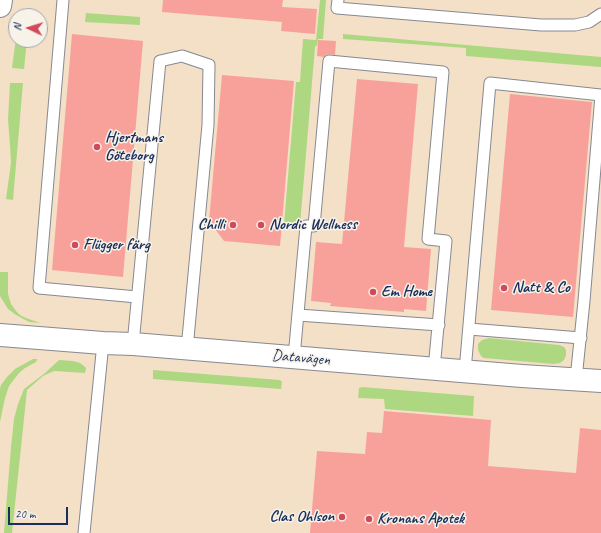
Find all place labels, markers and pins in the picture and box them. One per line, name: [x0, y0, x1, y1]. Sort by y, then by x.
place label: Hjertmans Göteborg: [105, 128, 163, 166]
marker: Hjertmans Göteborg: [92, 142, 102, 152]
place label: Chilli: [198, 215, 225, 235]
place label: Nordic Wellness: [269, 215, 357, 235]
marker: Chilli: [228, 220, 238, 230]
marker: Nordic Wellness: [256, 220, 266, 230]
place label: Flügger färg: [83, 235, 150, 255]
marker: Flügger färg: [70, 240, 80, 250]
place label: Natt & Co: [512, 278, 570, 298]
place label: Em Home: [381, 282, 432, 302]
marker: Natt & Co: [499, 283, 509, 293]
marker: Em Home: [368, 287, 378, 297]
place label: Clas Ohlson: [269, 507, 334, 527]
place label: Kronans Apotek: [377, 509, 464, 529]
marker: Clas Ohlson: [337, 512, 347, 522]
marker: Kronans Apotek: [364, 514, 374, 524]

